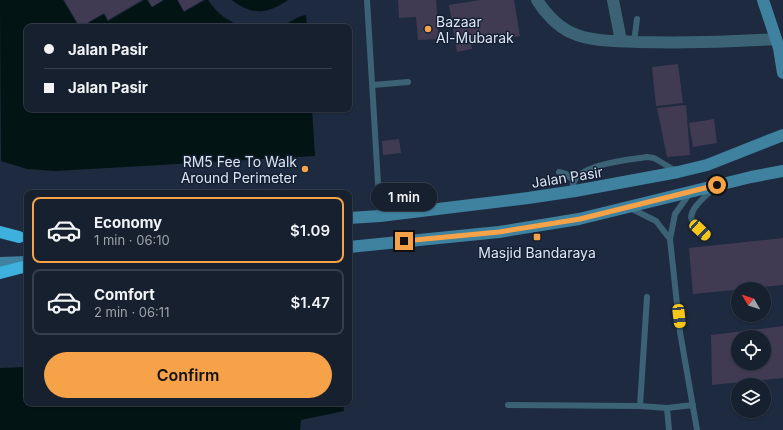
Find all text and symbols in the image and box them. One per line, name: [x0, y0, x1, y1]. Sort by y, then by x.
place label: Bazaar Al-Mubarak: [436, 13, 514, 46]
marker: Bazaar Al-Mubarak: [423, 24, 433, 34]
text: Jalan Pasir: [68, 40, 148, 59]
text: Jalan Pasir: [68, 78, 148, 97]
place label: RM5 Fee To Walk Around Perimeter: [181, 153, 297, 186]
street label: Jalan Pasir: [530, 163, 604, 191]
marker: RM5 Fee To Walk Around Perimeter: [300, 164, 310, 174]
route start: [708, 176, 726, 194]
callout: 1 min: [371, 183, 437, 211]
text: 1 min: [388, 189, 420, 205]
icon: car: [46, 212, 82, 248]
text: Economy: [94, 213, 162, 232]
car: [687, 217, 713, 243]
text: $1.09: [290, 221, 330, 240]
text: 1 min · 06:10: [94, 232, 170, 248]
route end: [395, 232, 413, 250]
marker: Masjid Bandaraya: [532, 232, 542, 242]
place label: Masjid Bandaraya: [478, 244, 596, 261]
north arrow: [731, 282, 771, 322]
map controls: [731, 282, 771, 418]
icon: car: [46, 284, 82, 320]
text: Comfort: [94, 285, 155, 304]
text: $1.47: [290, 293, 330, 312]
car: [672, 303, 686, 329]
text: 2 min · 06:11: [94, 304, 169, 320]
button: locate: [731, 330, 771, 370]
button: Confirm: [44, 352, 332, 398]
button: layers: [731, 378, 771, 418]

